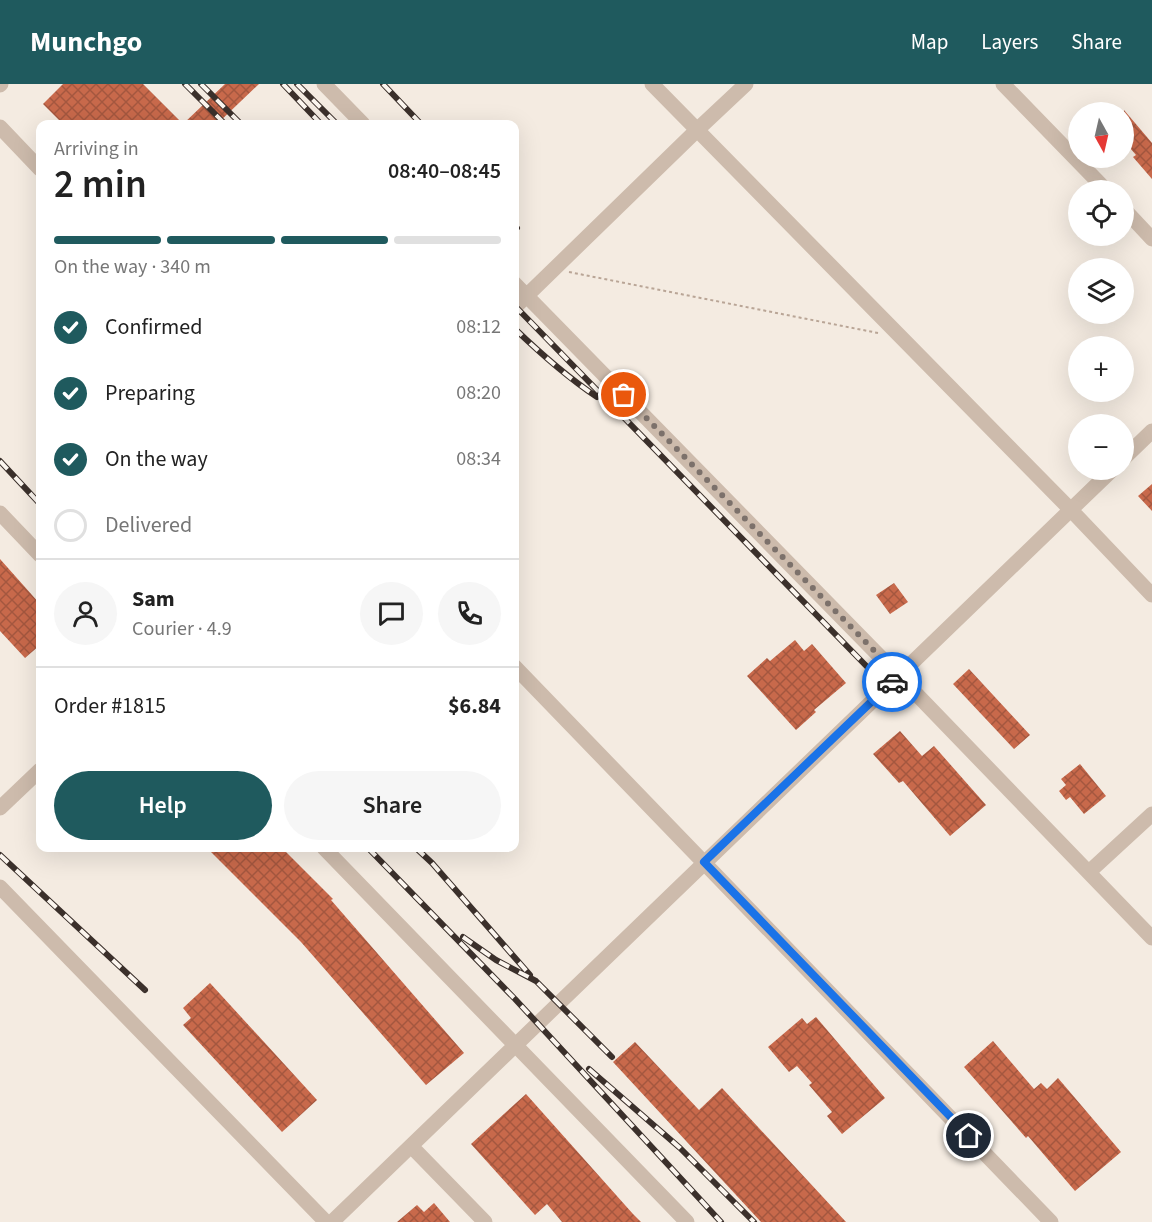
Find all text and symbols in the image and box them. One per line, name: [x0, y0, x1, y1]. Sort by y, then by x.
text: Munchgo: [30, 22, 142, 62]
text: Map: [911, 27, 948, 57]
text: Layers: [981, 27, 1038, 57]
text: Share: [1071, 27, 1122, 57]
north arrow: [1068, 102, 1134, 168]
map controls: [1068, 102, 1134, 480]
text: Arriving in: [54, 135, 139, 163]
text: 08:40–08:45: [388, 155, 501, 187]
text: 2 min: [54, 157, 147, 213]
button: locate: [1068, 180, 1134, 246]
text: On the way · 340 m: [54, 253, 211, 281]
button: layers: [1068, 258, 1134, 324]
icon: check: [54, 311, 87, 344]
text: Confirmed: [105, 311, 202, 343]
text: 08:12: [456, 313, 501, 341]
button: +: [1068, 336, 1134, 402]
pin: [598, 369, 649, 420]
icon: check: [54, 377, 87, 410]
text: Preparing: [105, 377, 195, 409]
icon: bag: [607, 378, 640, 411]
text: 08:20: [456, 379, 501, 407]
button: −: [1068, 414, 1134, 480]
icon: check: [54, 443, 87, 476]
text: On the way: [105, 443, 208, 475]
text: 08:34: [456, 445, 501, 473]
text: Delivered: [105, 509, 192, 541]
button: person: [54, 582, 117, 645]
button: chat: [360, 582, 423, 645]
button: phone: [438, 582, 501, 645]
text: Sam: [132, 583, 175, 615]
text: Courier · 4.9: [132, 615, 232, 643]
courier: [862, 652, 922, 712]
icon: car: [876, 666, 909, 699]
text: Order #1815: [54, 690, 166, 722]
text: $6.84: [448, 690, 501, 722]
button: Help: [54, 771, 272, 840]
button: Share: [284, 771, 501, 840]
pin: [943, 1110, 994, 1161]
icon: home: [952, 1119, 985, 1152]

